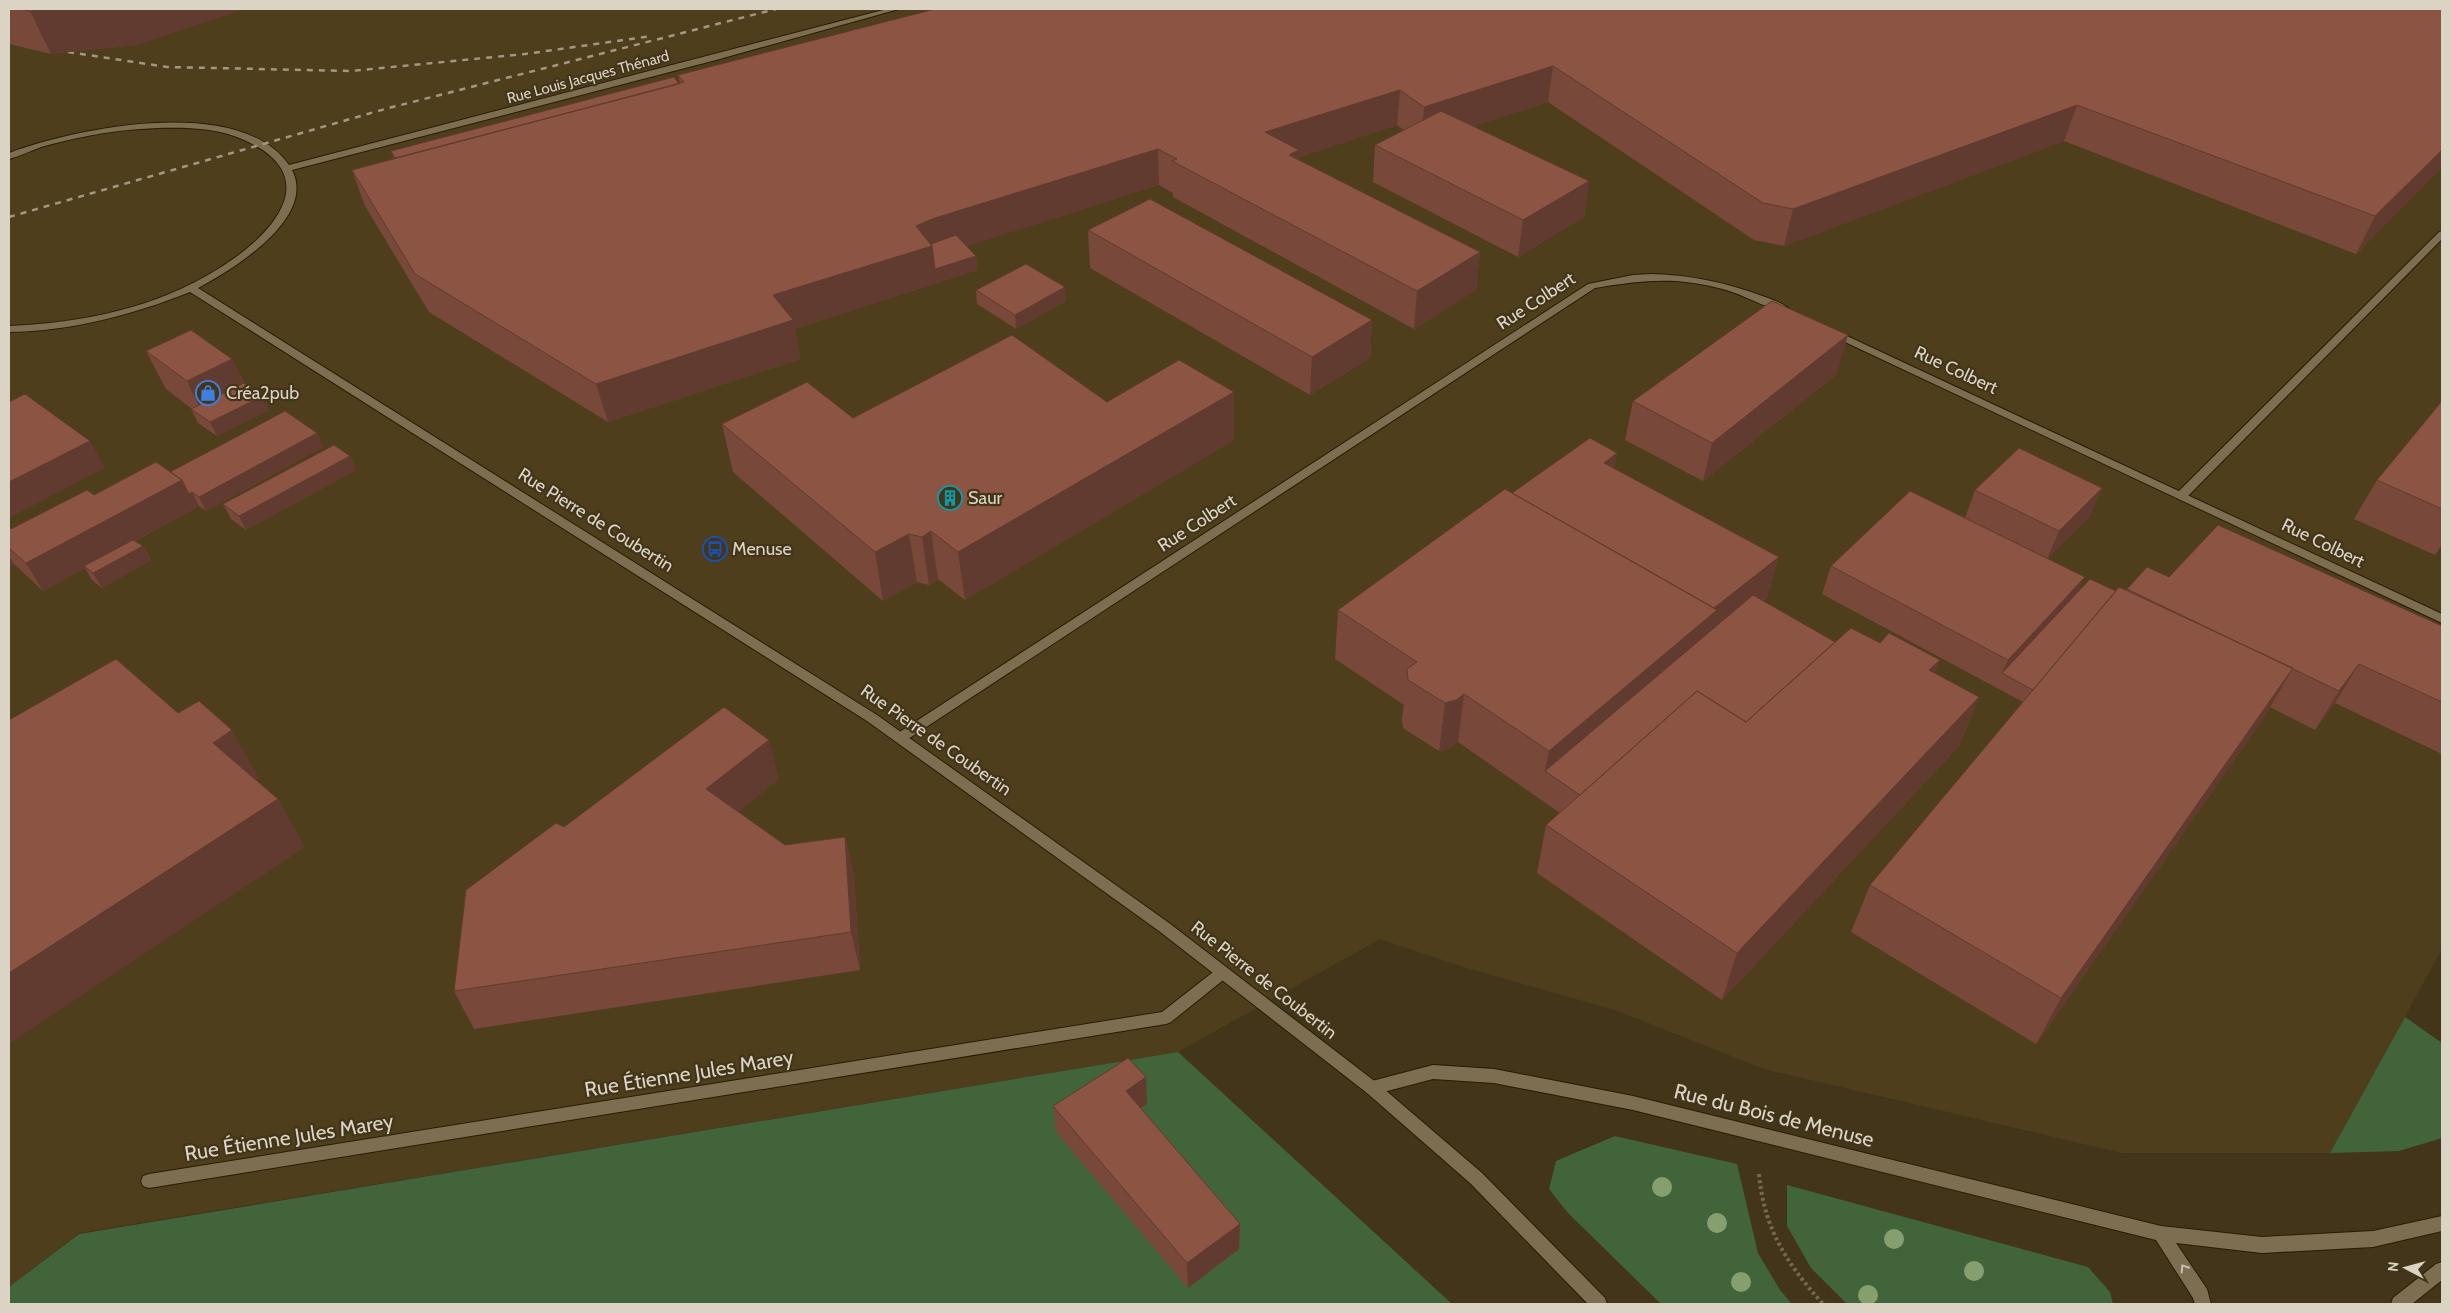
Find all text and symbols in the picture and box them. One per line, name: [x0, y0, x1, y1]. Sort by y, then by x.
street label: Rue Louis Jacques Thénard: [505, 47, 671, 107]
street label: Rue Colbert: [1493, 267, 1579, 335]
street label: Rue Colbert: [1911, 341, 2001, 399]
shop icon: Créa2pub: [195, 380, 221, 406]
place label: Créa2pub: [226, 382, 299, 404]
street label: Rue Pierre de Coubertin: [514, 463, 678, 577]
building icon: Saur: [937, 485, 963, 511]
place label: Saur: [968, 487, 1003, 509]
street label: Rue Colbert: [1154, 489, 1240, 557]
street label: Rue Colbert: [2278, 514, 2368, 572]
bus stop icon: Menuse: [702, 536, 728, 562]
place label: Menuse: [732, 538, 792, 560]
street label: Rue Pierre de Coubertin: [856, 680, 1016, 800]
street label: Rue Pierre de Coubertin: [1187, 916, 1341, 1044]
street label: Rue Étienne Jules Marey: [583, 1044, 796, 1102]
street label: Rue du Bois de Menuse: [1671, 1078, 1877, 1152]
street label: Rue Étienne Jules Marey: [183, 1108, 396, 1166]
north arrow: [2381, 1243, 2431, 1293]
text: N: [2384, 1261, 2403, 1273]
one-way arrow: [2180, 1265, 2190, 1274]

